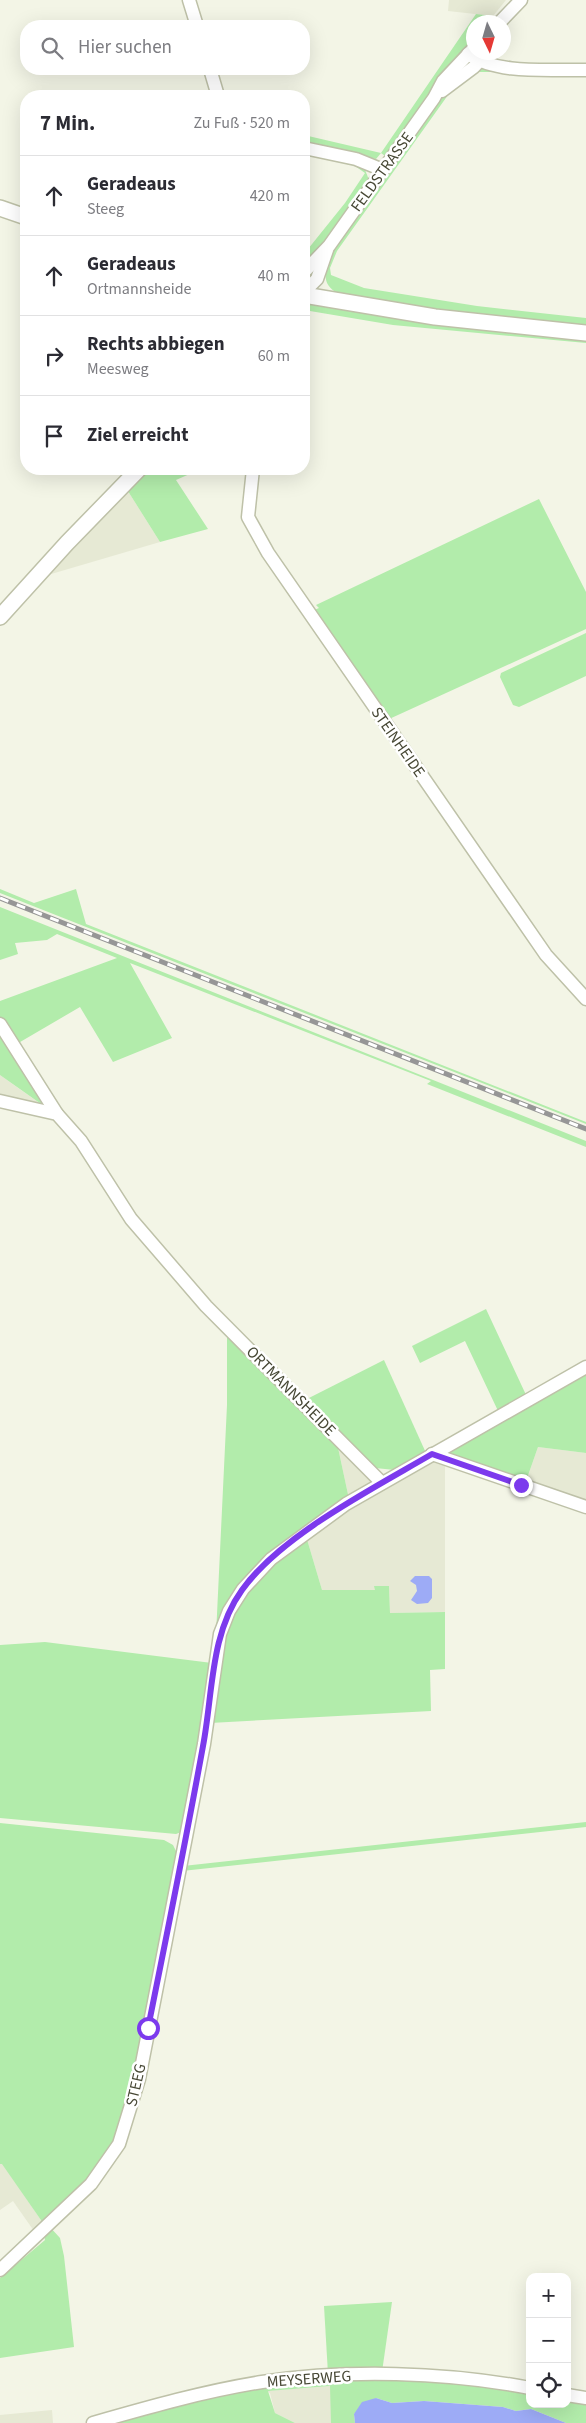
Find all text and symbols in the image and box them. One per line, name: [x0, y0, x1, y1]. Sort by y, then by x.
north arrow: [466, 15, 511, 60]
search box: [20, 20, 310, 75]
icon: search: [38, 34, 66, 62]
text: Hier suchen: [78, 34, 172, 61]
text: 7 Min.: [40, 108, 95, 138]
text: Zu Fuß · 520 m: [194, 112, 290, 134]
street label: FELDSTRASSE: [346, 128, 418, 216]
text: Geradeaus: [87, 171, 176, 198]
icon: ahead: [40, 182, 68, 210]
text: 420 m: [250, 185, 290, 207]
text: Steeg: [87, 198, 124, 220]
text: Geradeaus: [87, 251, 176, 278]
icon: ahead: [40, 262, 68, 290]
text: 40 m: [258, 265, 290, 287]
text: Ortmannsheide: [87, 278, 192, 300]
text: Rechts abbiegen: [87, 331, 225, 358]
icon: right: [40, 342, 68, 370]
text: 60 m: [258, 345, 290, 367]
text: Meesweg: [87, 358, 149, 380]
icon: arrive: [40, 422, 68, 450]
text: Ziel erreicht: [87, 422, 188, 449]
street label: STEINHEIDE: [366, 702, 430, 782]
street label: ORTMANNSHEIDE: [241, 1341, 341, 1441]
route end: [510, 1474, 533, 1497]
route start: [137, 2017, 160, 2040]
street label: STEEG: [120, 2061, 152, 2109]
map controls: [526, 2273, 571, 2408]
button: +: [526, 2273, 571, 2318]
button: −: [526, 2318, 571, 2363]
button: locate: [526, 2363, 571, 2408]
street label: MEYSERWEG: [266, 2365, 352, 2393]

